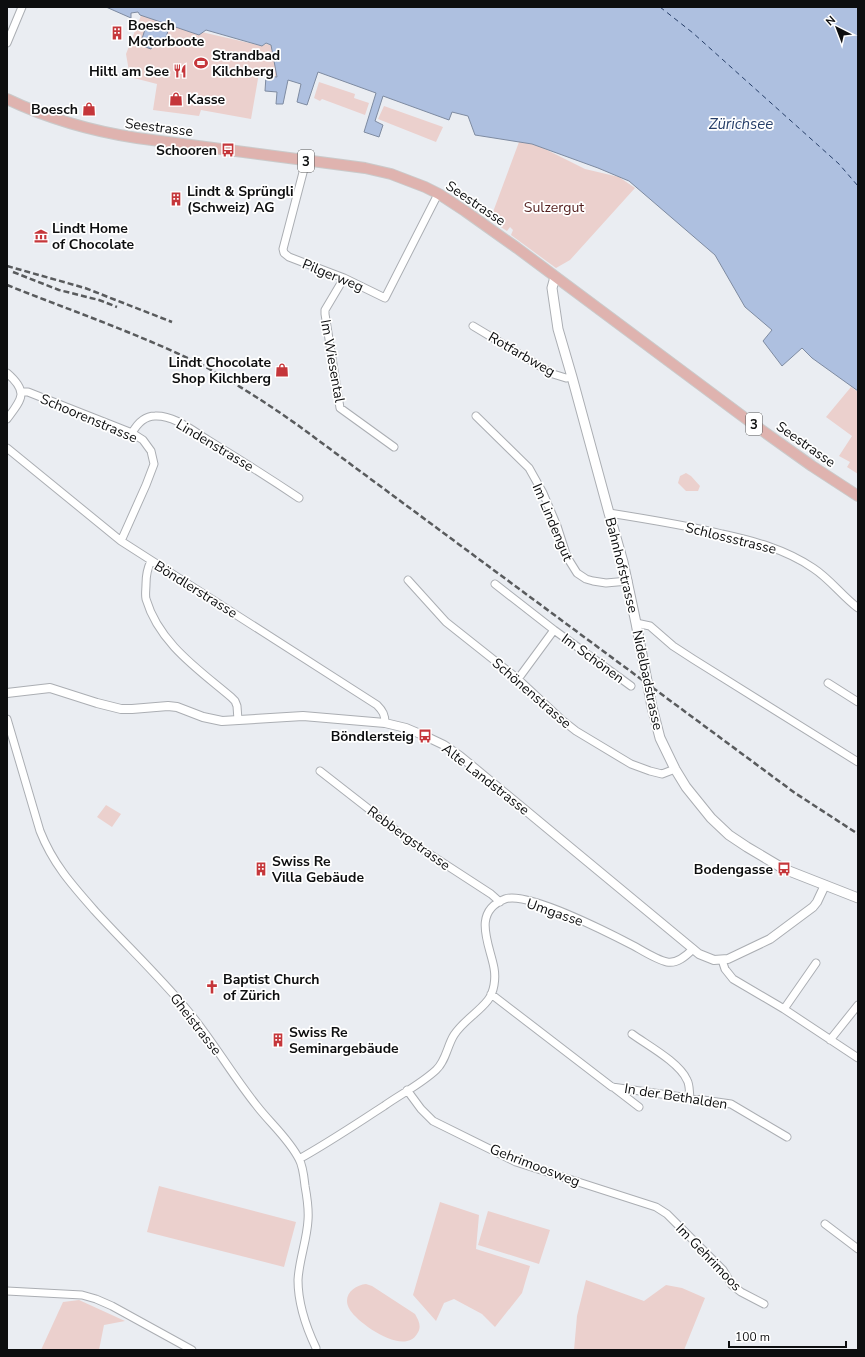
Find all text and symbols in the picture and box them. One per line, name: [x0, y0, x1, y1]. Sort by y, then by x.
north arrow: [817, 8, 857, 48]
text: N: [823, 13, 839, 29]
place label: Boesch Motorboote: [128, 16, 205, 51]
building icon: Boesch Motorboote: [109, 25, 125, 41]
place label: Strandbad Kilchberg: [212, 46, 280, 81]
sports icon: Strandbad Kilchberg: [193, 55, 209, 71]
place label: Hiltl am See: [89, 62, 169, 81]
restaurant icon: Hiltl am See: [172, 63, 188, 79]
place label: Kasse: [187, 90, 226, 109]
shop icon: Kasse: [168, 91, 184, 107]
place label: Boesch: [31, 100, 78, 119]
shop icon: Boesch: [81, 101, 97, 117]
street label: Seestrasse: [124, 114, 194, 141]
water label: Zürichsee: [709, 114, 773, 134]
place label: Schooren: [156, 141, 217, 160]
bus stop icon: Schooren: [220, 142, 236, 158]
road number: 3: [298, 150, 314, 172]
street label: Seestrasse: [442, 176, 509, 230]
place label: Lindt & Sprüngli (Schweiz) AG: [187, 182, 294, 217]
building icon: Lindt & Sprüngli (Schweiz) AG: [168, 191, 184, 207]
park label: Sulzergut: [524, 198, 584, 217]
place label: Lindt Home of Chocolate: [52, 219, 135, 254]
museum icon: Lindt Home of Chocolate: [33, 228, 49, 244]
street label: Pilgerweg: [299, 255, 366, 296]
street label: Im Wiesental: [316, 318, 349, 405]
street label: Rotfarbweg: [485, 328, 559, 381]
place label: Lindt Chocolate Shop Kilchberg: [169, 353, 271, 388]
shop icon: Lindt Chocolate Shop Kilchberg: [274, 362, 290, 378]
street label: Schoorenstrasse: [37, 389, 140, 447]
road number: 3: [746, 413, 762, 435]
street label: Lindenstrasse: [172, 415, 257, 476]
street label: Seestrasse: [772, 417, 839, 472]
street label: Im Lindengut: [528, 481, 577, 564]
street label: Bahnhofstrasse: [600, 515, 643, 615]
street label: Schlossstrasse: [683, 518, 778, 559]
street label: Böndlerstrasse: [151, 556, 241, 623]
street label: Nidelbadstrasse: [628, 628, 667, 732]
street label: Im Schönen: [557, 629, 628, 688]
street label: Schönenstrasse: [488, 654, 575, 733]
place label: Böndlersteig: [331, 727, 414, 746]
bus stop icon: Böndlersteig: [417, 728, 433, 744]
street label: Alte Landstrasse: [438, 739, 533, 820]
street label: Rebbergstrasse: [363, 802, 454, 875]
place label: Swiss Re Villa Gebäude: [271, 852, 364, 887]
place label: Bodengasse: [694, 860, 773, 879]
building icon: Swiss Re Villa Gebäude: [253, 861, 269, 877]
bus stop icon: Bodengasse: [776, 861, 792, 877]
street label: Umgasse: [524, 894, 586, 931]
place label: Baptist Church of Zürich: [223, 970, 319, 1005]
church icon: Baptist Church of Zürich: [204, 979, 220, 995]
street label: Gheistrasse: [165, 989, 226, 1059]
place label: Swiss Re Seminargebäude: [289, 1023, 399, 1058]
building icon: Swiss Re Seminargebäude: [270, 1032, 286, 1048]
street label: In der Bethalden: [623, 1079, 729, 1114]
street label: Gehrimoosweg: [487, 1140, 583, 1191]
street label: Im Gehrimoos: [671, 1219, 746, 1296]
scale bar: [729, 1323, 846, 1349]
text: 100 m: [735, 1329, 770, 1345]

